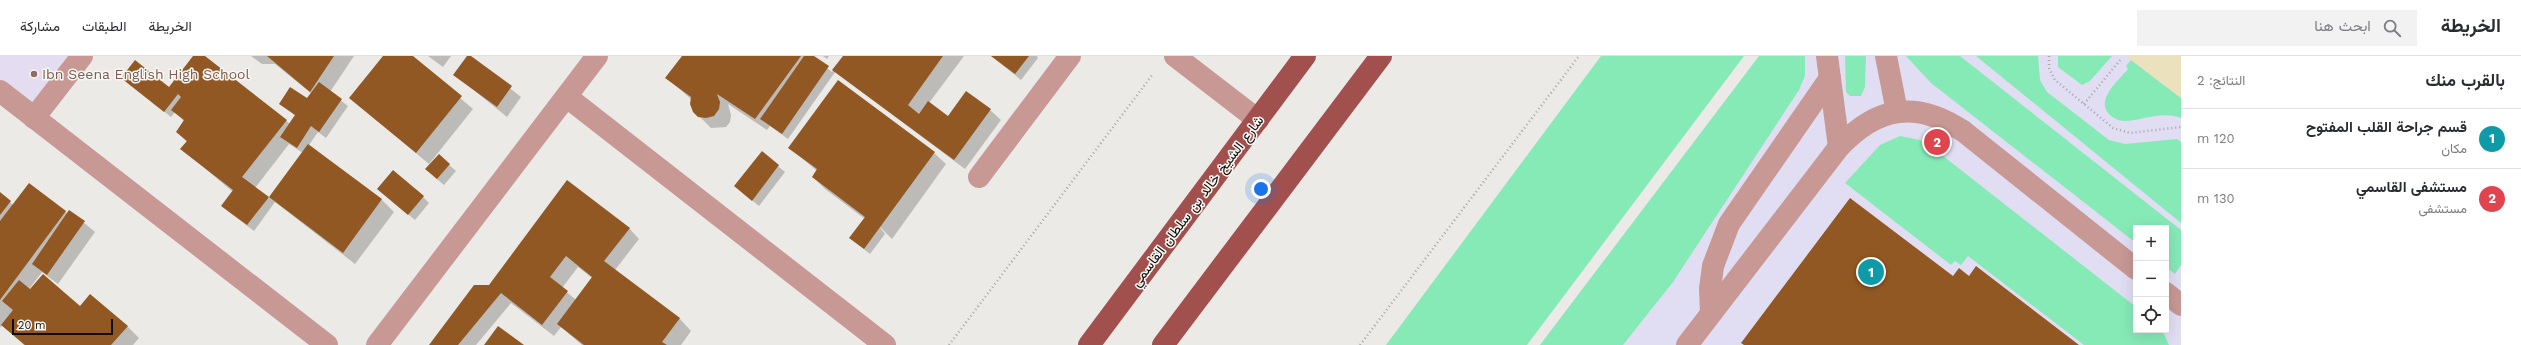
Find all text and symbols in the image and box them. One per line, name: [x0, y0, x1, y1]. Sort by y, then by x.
search box: [2137, 10, 2417, 46]
text: الخريطة: [2441, 14, 2501, 37]
text: ابحث هنا: [2314, 17, 2371, 35]
icon: search: [2381, 17, 2403, 39]
text: مشاركة: [20, 18, 60, 34]
text: الطبقات: [82, 18, 126, 34]
text: الخريطة: [148, 18, 192, 34]
place label: Ibn Seena English High School: [42, 66, 251, 82]
marker: Ibn Seena English High School: [29, 69, 39, 79]
text: بالقرب منك: [2425, 70, 2505, 90]
text: النتائج: 2: [2197, 73, 2245, 88]
street label: شارع الشيخ خالد بن سلطان القاسمي: [1128, 112, 1270, 292]
text: قسم جراحة القلب المفتوح: [2306, 118, 2467, 136]
pin: 2: [1924, 127, 1950, 157]
text: 120 m: [2197, 131, 2235, 146]
text: 1: [2489, 131, 2495, 146]
text: مكان: [2441, 141, 2467, 156]
text: مستشفى القاسمي: [2356, 178, 2467, 196]
your location: [1251, 179, 1271, 199]
text: 130 m: [2197, 191, 2235, 206]
text: 2: [2488, 191, 2496, 206]
text: مستشفى: [2419, 201, 2467, 216]
map controls: [2133, 225, 2169, 333]
button: +: [2133, 225, 2169, 261]
pin: 1: [1858, 257, 1884, 287]
button: −: [2133, 261, 2169, 297]
button: locate: [2133, 297, 2169, 333]
scale bar: [12, 317, 113, 336]
text: 20 m: [18, 319, 46, 332]

